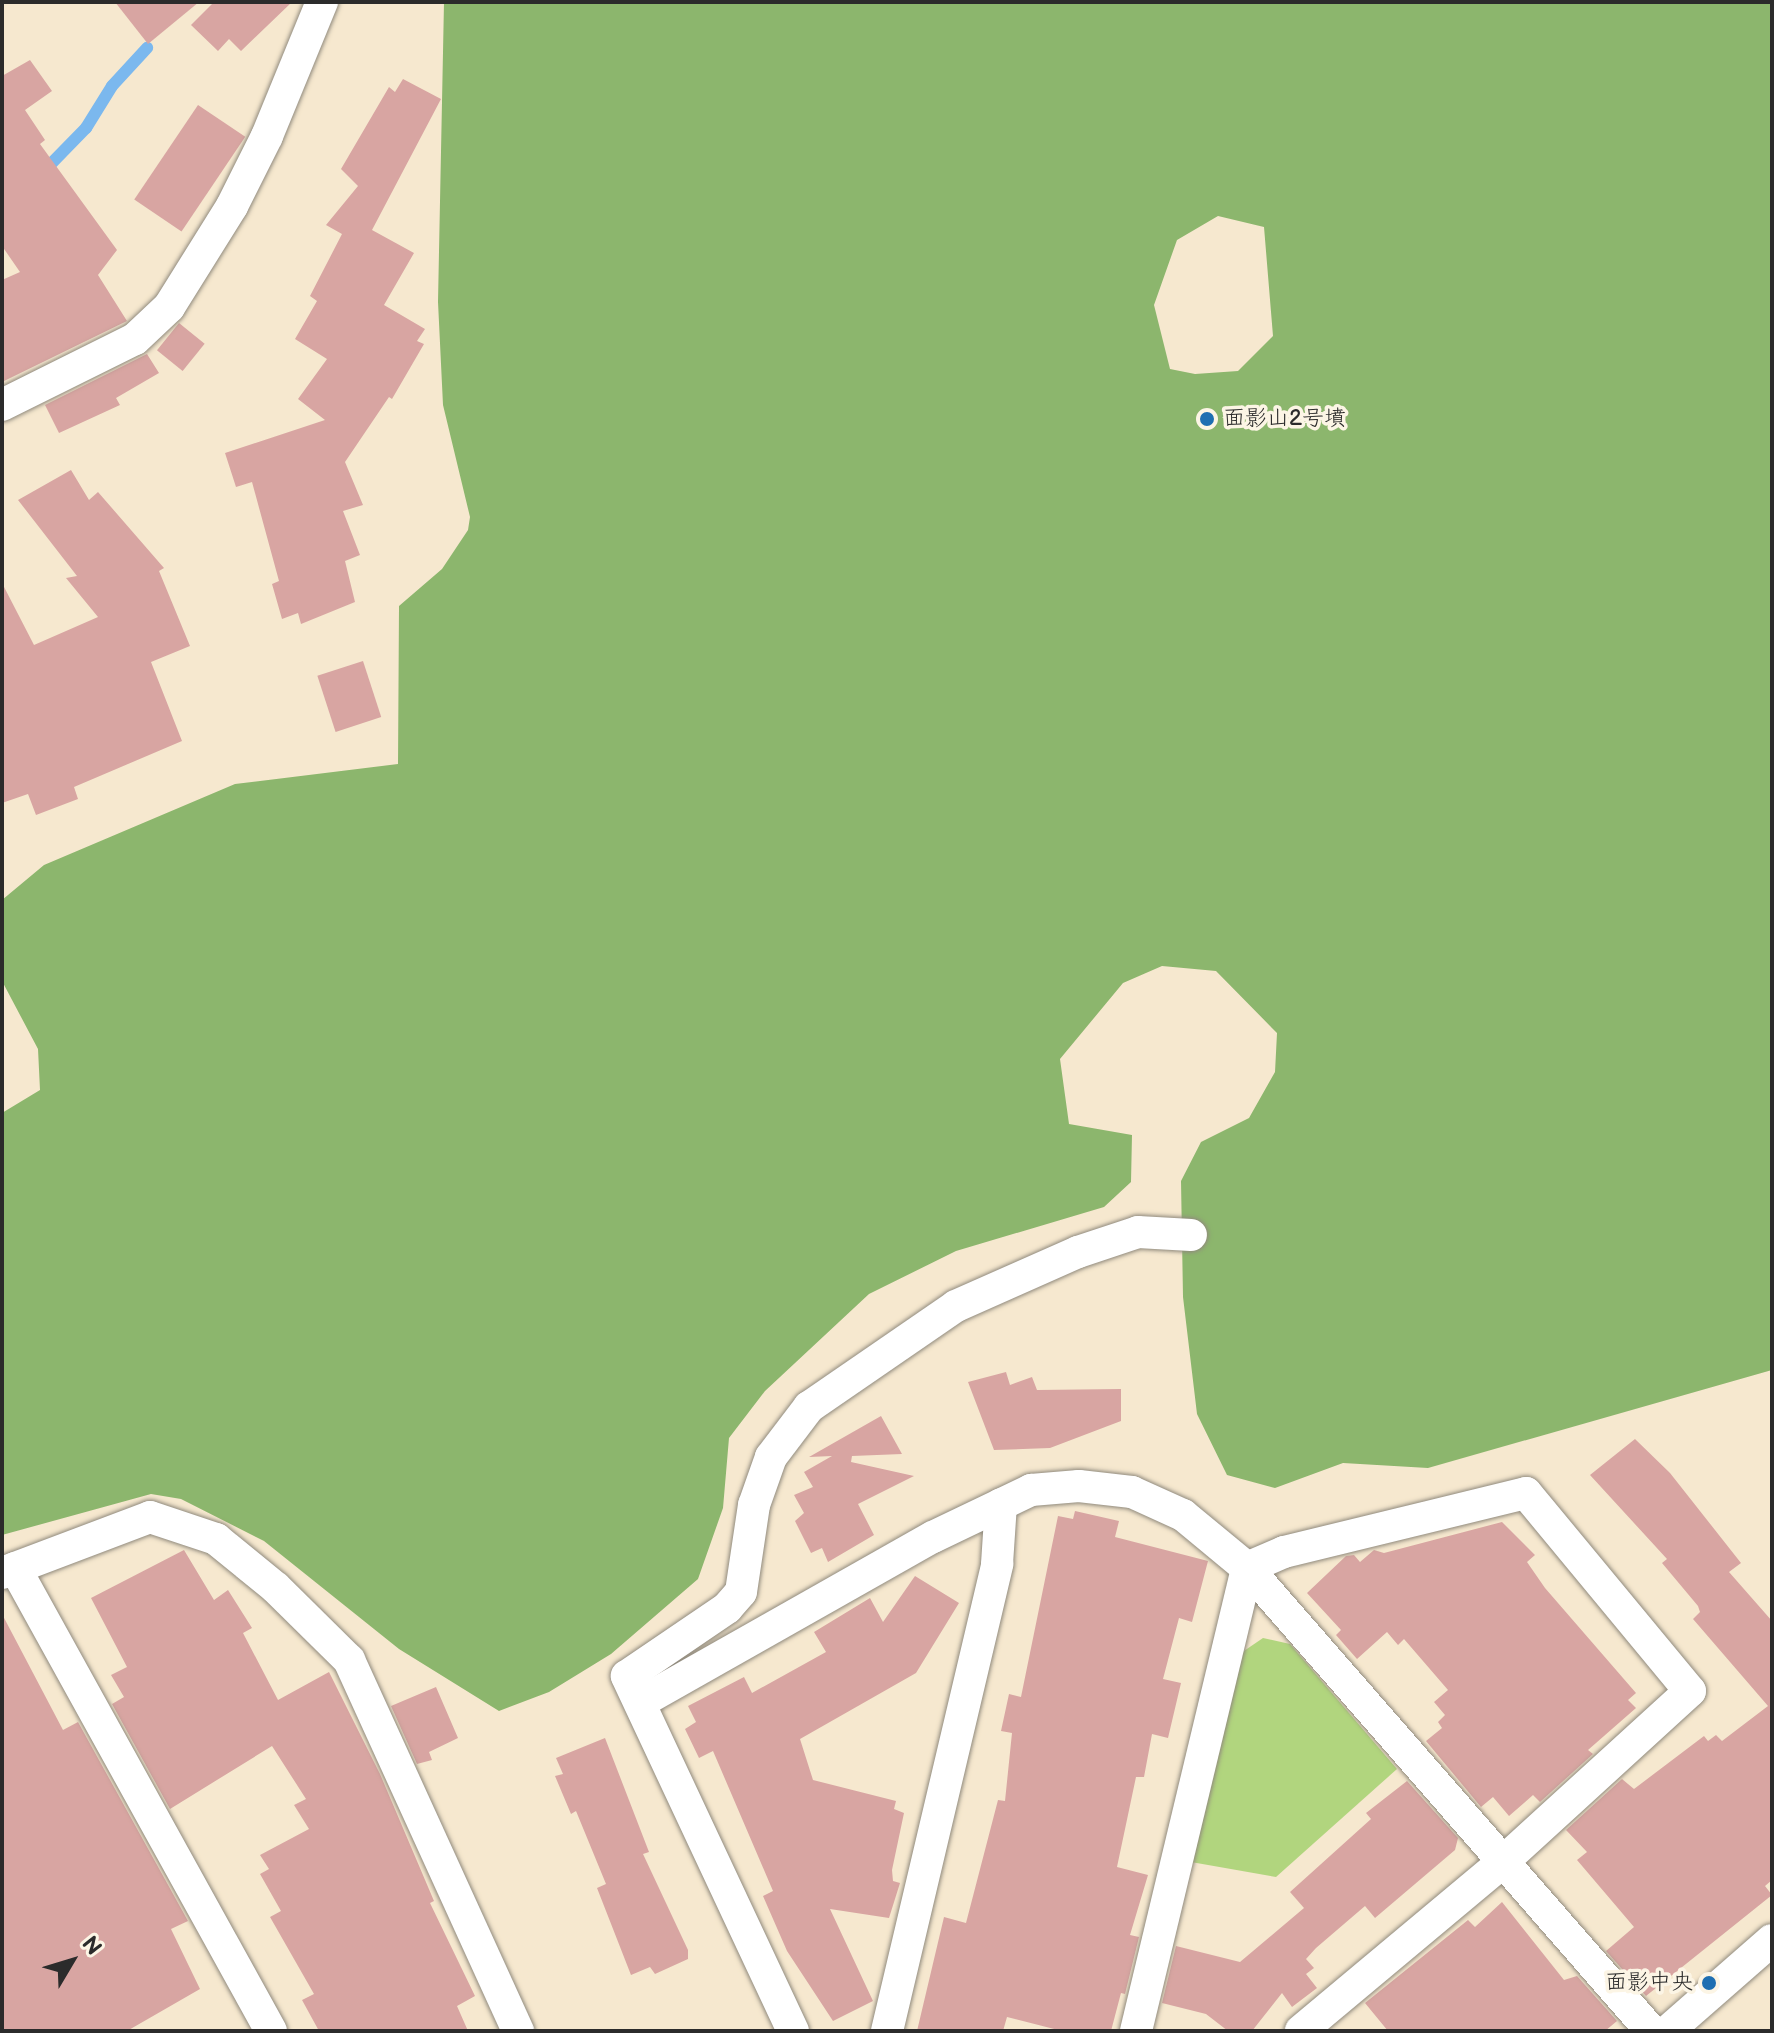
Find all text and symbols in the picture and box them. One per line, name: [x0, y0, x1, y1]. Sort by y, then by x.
place label: 面影山2号墳: [1223, 406, 1346, 432]
marker: 面影山2号墳: [1198, 410, 1216, 428]
north arrow: [32, 1921, 112, 2001]
text: N: [76, 1931, 107, 1961]
place label: 面影中央: [1605, 1970, 1693, 1996]
marker: 面影中央: [1700, 1974, 1718, 1992]

